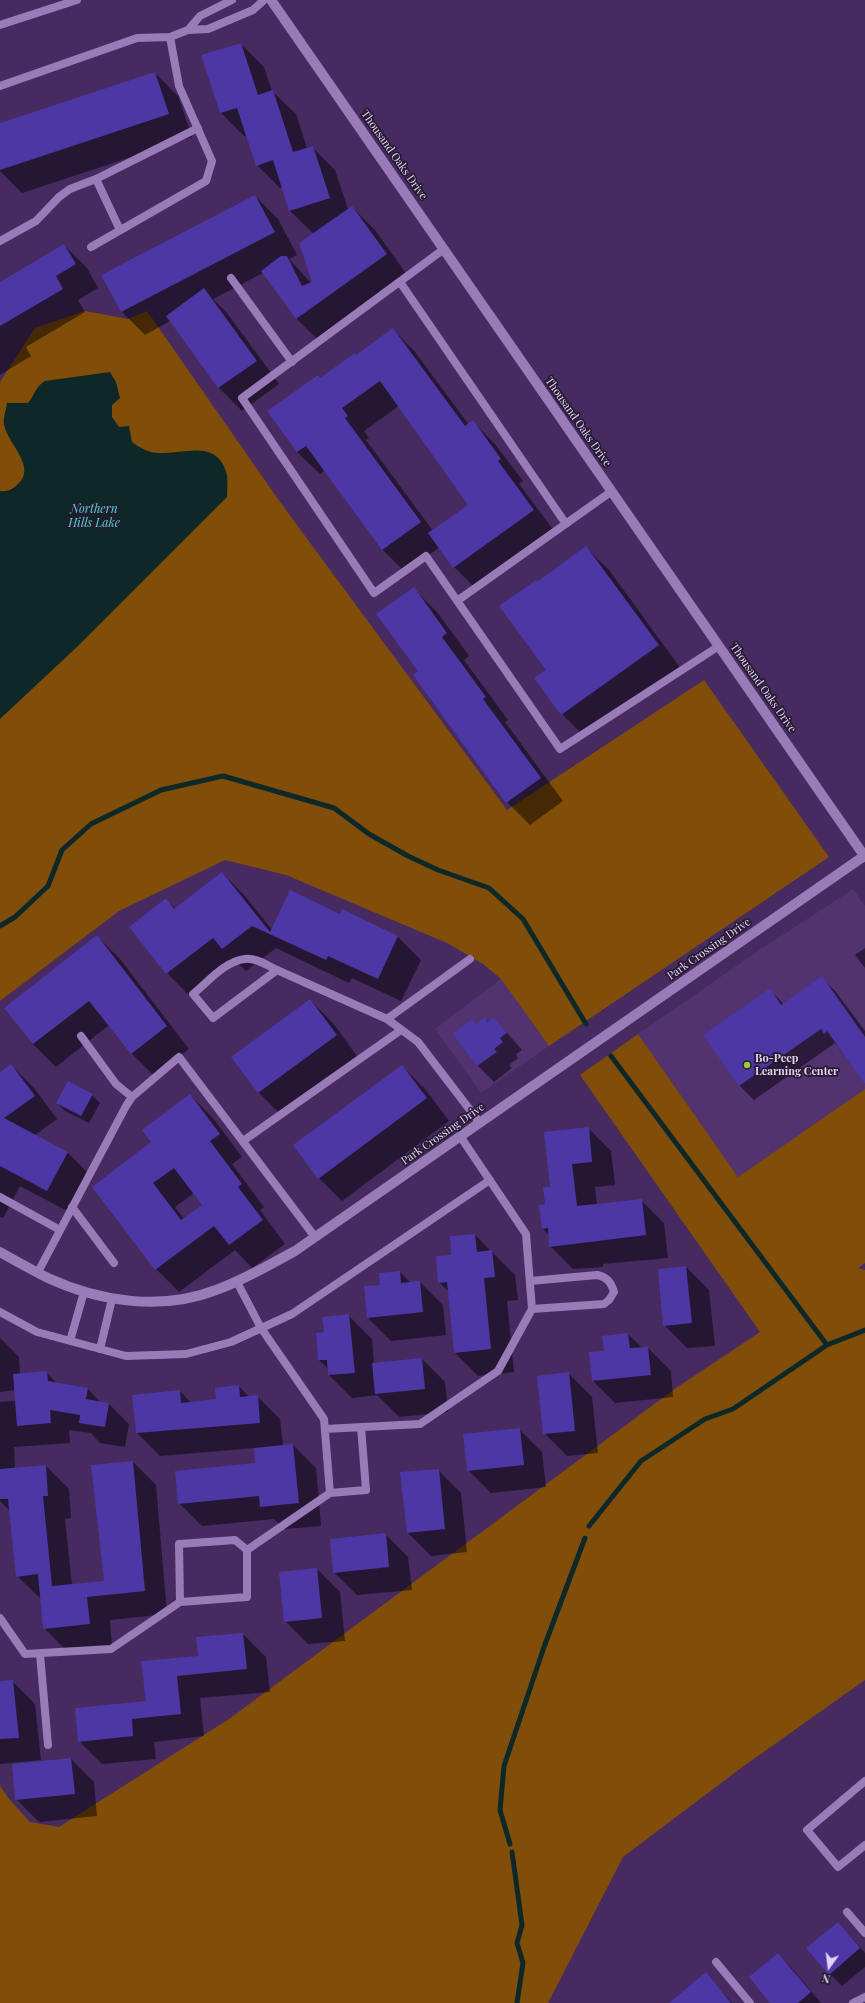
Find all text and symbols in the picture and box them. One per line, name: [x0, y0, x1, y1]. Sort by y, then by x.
street label: Thousand Oaks Drive: [358, 108, 430, 202]
street label: Thousand Oaks Drive: [542, 375, 614, 469]
water label: Northern Hills Lake: [68, 502, 120, 530]
street label: Thousand Oaks Drive: [727, 641, 799, 735]
street label: Park Crossing Drive: [665, 915, 753, 983]
place label: Bo-Peep Learning Center: [755, 1052, 838, 1078]
marker: Bo-Peep Learning Center: [742, 1060, 752, 1070]
street label: Park Crossing Drive: [399, 1100, 487, 1168]
north arrow: [809, 1947, 849, 1987]
text: N: [820, 1971, 832, 1987]

